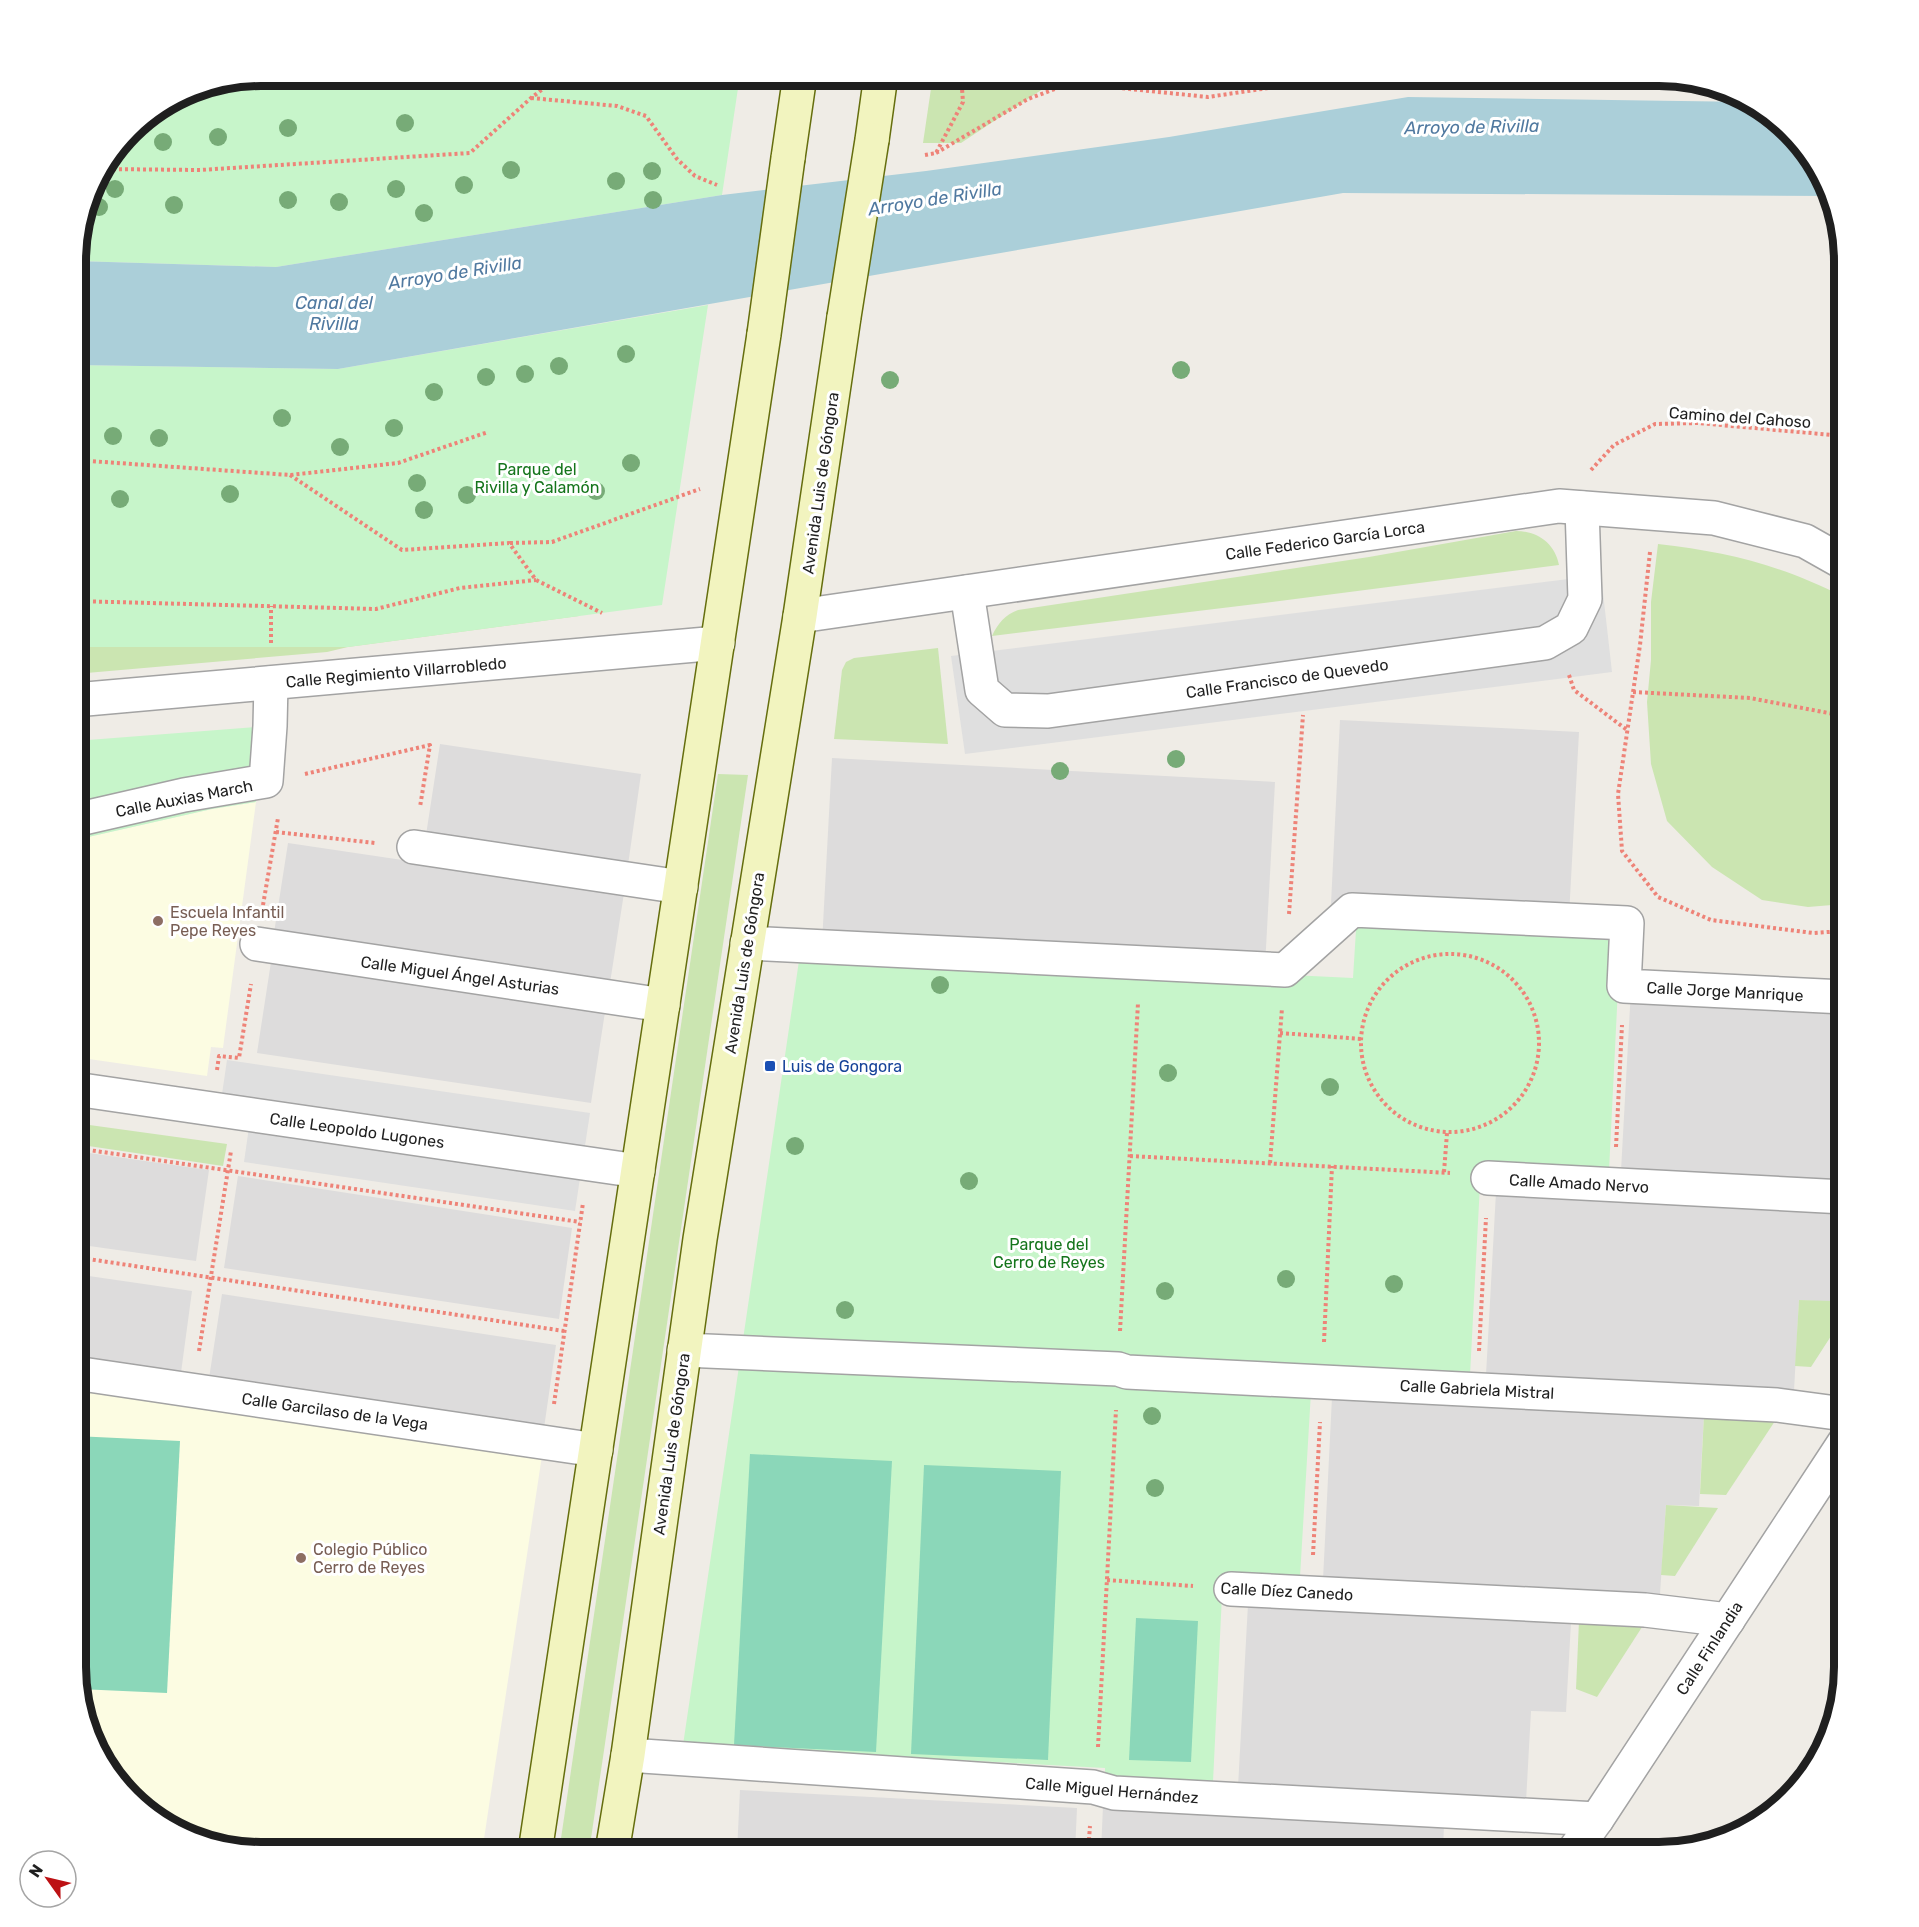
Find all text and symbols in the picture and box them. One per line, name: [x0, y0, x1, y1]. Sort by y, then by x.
water label: Arroyo de Rivilla: [1403, 115, 1540, 139]
water label: Arroyo de Rivilla: [866, 177, 1004, 221]
water label: Arroyo de Rivilla: [386, 251, 524, 295]
water label: Canal del Rivilla: [295, 292, 374, 335]
street label: Avenida Luis de Góngora: [798, 391, 843, 575]
street label: Camino del Cahoso: [1668, 403, 1812, 432]
park label: Parque del Rivilla y Calamón: [475, 460, 599, 497]
street label: Calle Federico García Lorca: [1224, 517, 1426, 564]
street label: Calle Regimiento Villarrobledo: [285, 653, 507, 692]
street label: Calle Francisco de Quevedo: [1185, 655, 1390, 702]
street label: Calle Auxias March: [114, 776, 254, 821]
street label: Avenida Luis de Góngora: [721, 871, 768, 1055]
place label: Escuela Infantil Pepe Reyes: [170, 903, 284, 940]
marker: Escuela Infantil Pepe Reyes: [151, 914, 165, 928]
street label: Calle Miguel Ángel Asturias: [359, 952, 560, 999]
street label: Calle Jorge Manrique: [1646, 978, 1804, 1005]
place label: Luis de Gongora: [782, 1057, 902, 1076]
marker: Luis de Gongora: [763, 1059, 777, 1073]
street label: Calle Leopoldo Lugones: [268, 1109, 446, 1152]
street label: Calle Amado Nervo: [1509, 1170, 1649, 1197]
park label: Parque del Cerro de Reyes: [993, 1235, 1105, 1272]
street label: Avenida Luis de Góngora: [649, 1352, 694, 1536]
street label: Calle Gabriela Mistral: [1399, 1376, 1555, 1403]
street label: Calle Garcilaso de la Vega: [240, 1389, 429, 1434]
place label: Colegio Público Cerro de Reyes: [313, 1540, 427, 1577]
marker: Colegio Público Cerro de Reyes: [294, 1551, 308, 1565]
street label: Calle Díez Canedo: [1220, 1579, 1354, 1604]
street label: Calle Finlandia: [1672, 1598, 1747, 1699]
street label: Calle Miguel Hernández: [1024, 1773, 1199, 1808]
north arrow: [18, 1849, 78, 1909]
text: N: [25, 1861, 47, 1881]

